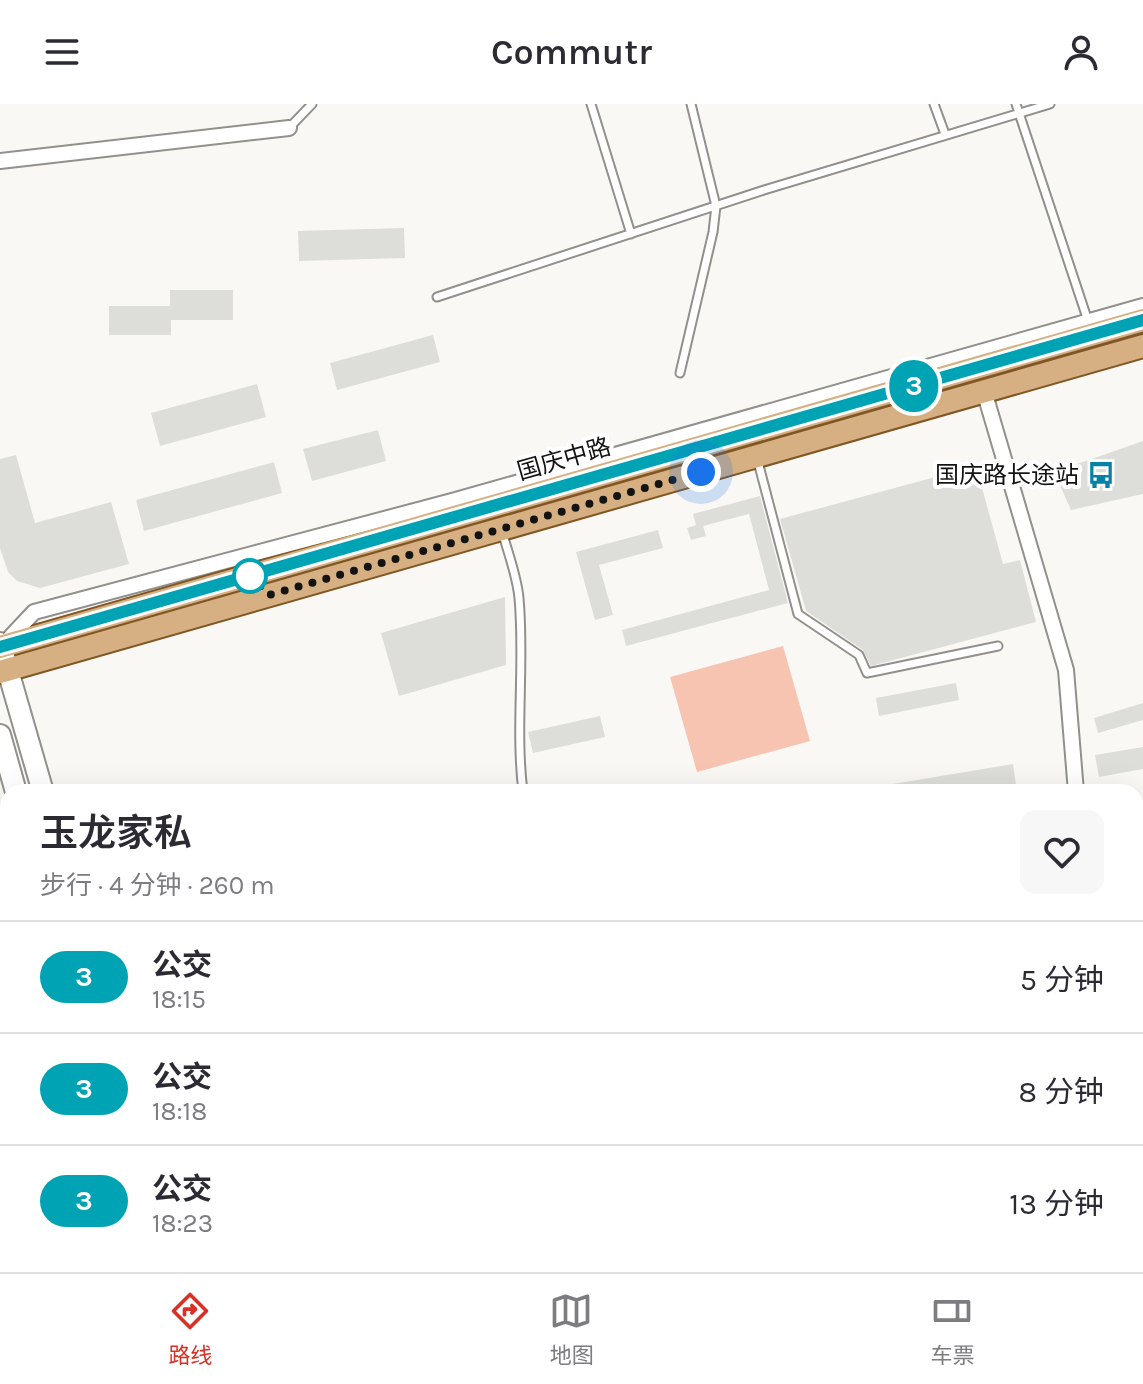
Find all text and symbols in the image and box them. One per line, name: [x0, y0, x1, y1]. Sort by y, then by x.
icon: menu: [40, 30, 84, 74]
icon: person: [1059, 30, 1103, 74]
text: Commutr: [491, 31, 652, 73]
line badge: 3: [888, 360, 940, 412]
text: 3: [905, 369, 923, 402]
street label: 国庆中路: [514, 432, 614, 486]
your location: [681, 452, 721, 492]
bus stop icon: 国庆路长途站: [1086, 460, 1116, 490]
place label: 国庆路长途站: [935, 461, 1079, 489]
unlabelled marker: [233, 559, 267, 593]
button: heart: [1020, 810, 1104, 894]
text: 玉龙家私: [40, 811, 192, 856]
text: 步行 · 4 分钟 · 260 m: [40, 870, 275, 901]
text: 公交: [152, 947, 212, 983]
text: 3: [75, 960, 93, 993]
text: 5 分钟: [1020, 962, 1104, 998]
text: 18:15: [152, 984, 206, 1015]
text: 公交: [152, 1059, 212, 1095]
text: 3: [75, 1072, 93, 1105]
text: 8 分钟: [1018, 1074, 1104, 1110]
text: 18:18: [152, 1096, 207, 1127]
text: 公交: [152, 1171, 212, 1207]
text: 3: [75, 1184, 93, 1217]
text: 13 分钟: [1009, 1186, 1104, 1222]
text: 18:23: [152, 1208, 213, 1239]
tab: 路线: [168, 1289, 213, 1369]
tab: 地图: [549, 1289, 594, 1369]
tab: 车票: [930, 1289, 975, 1369]

